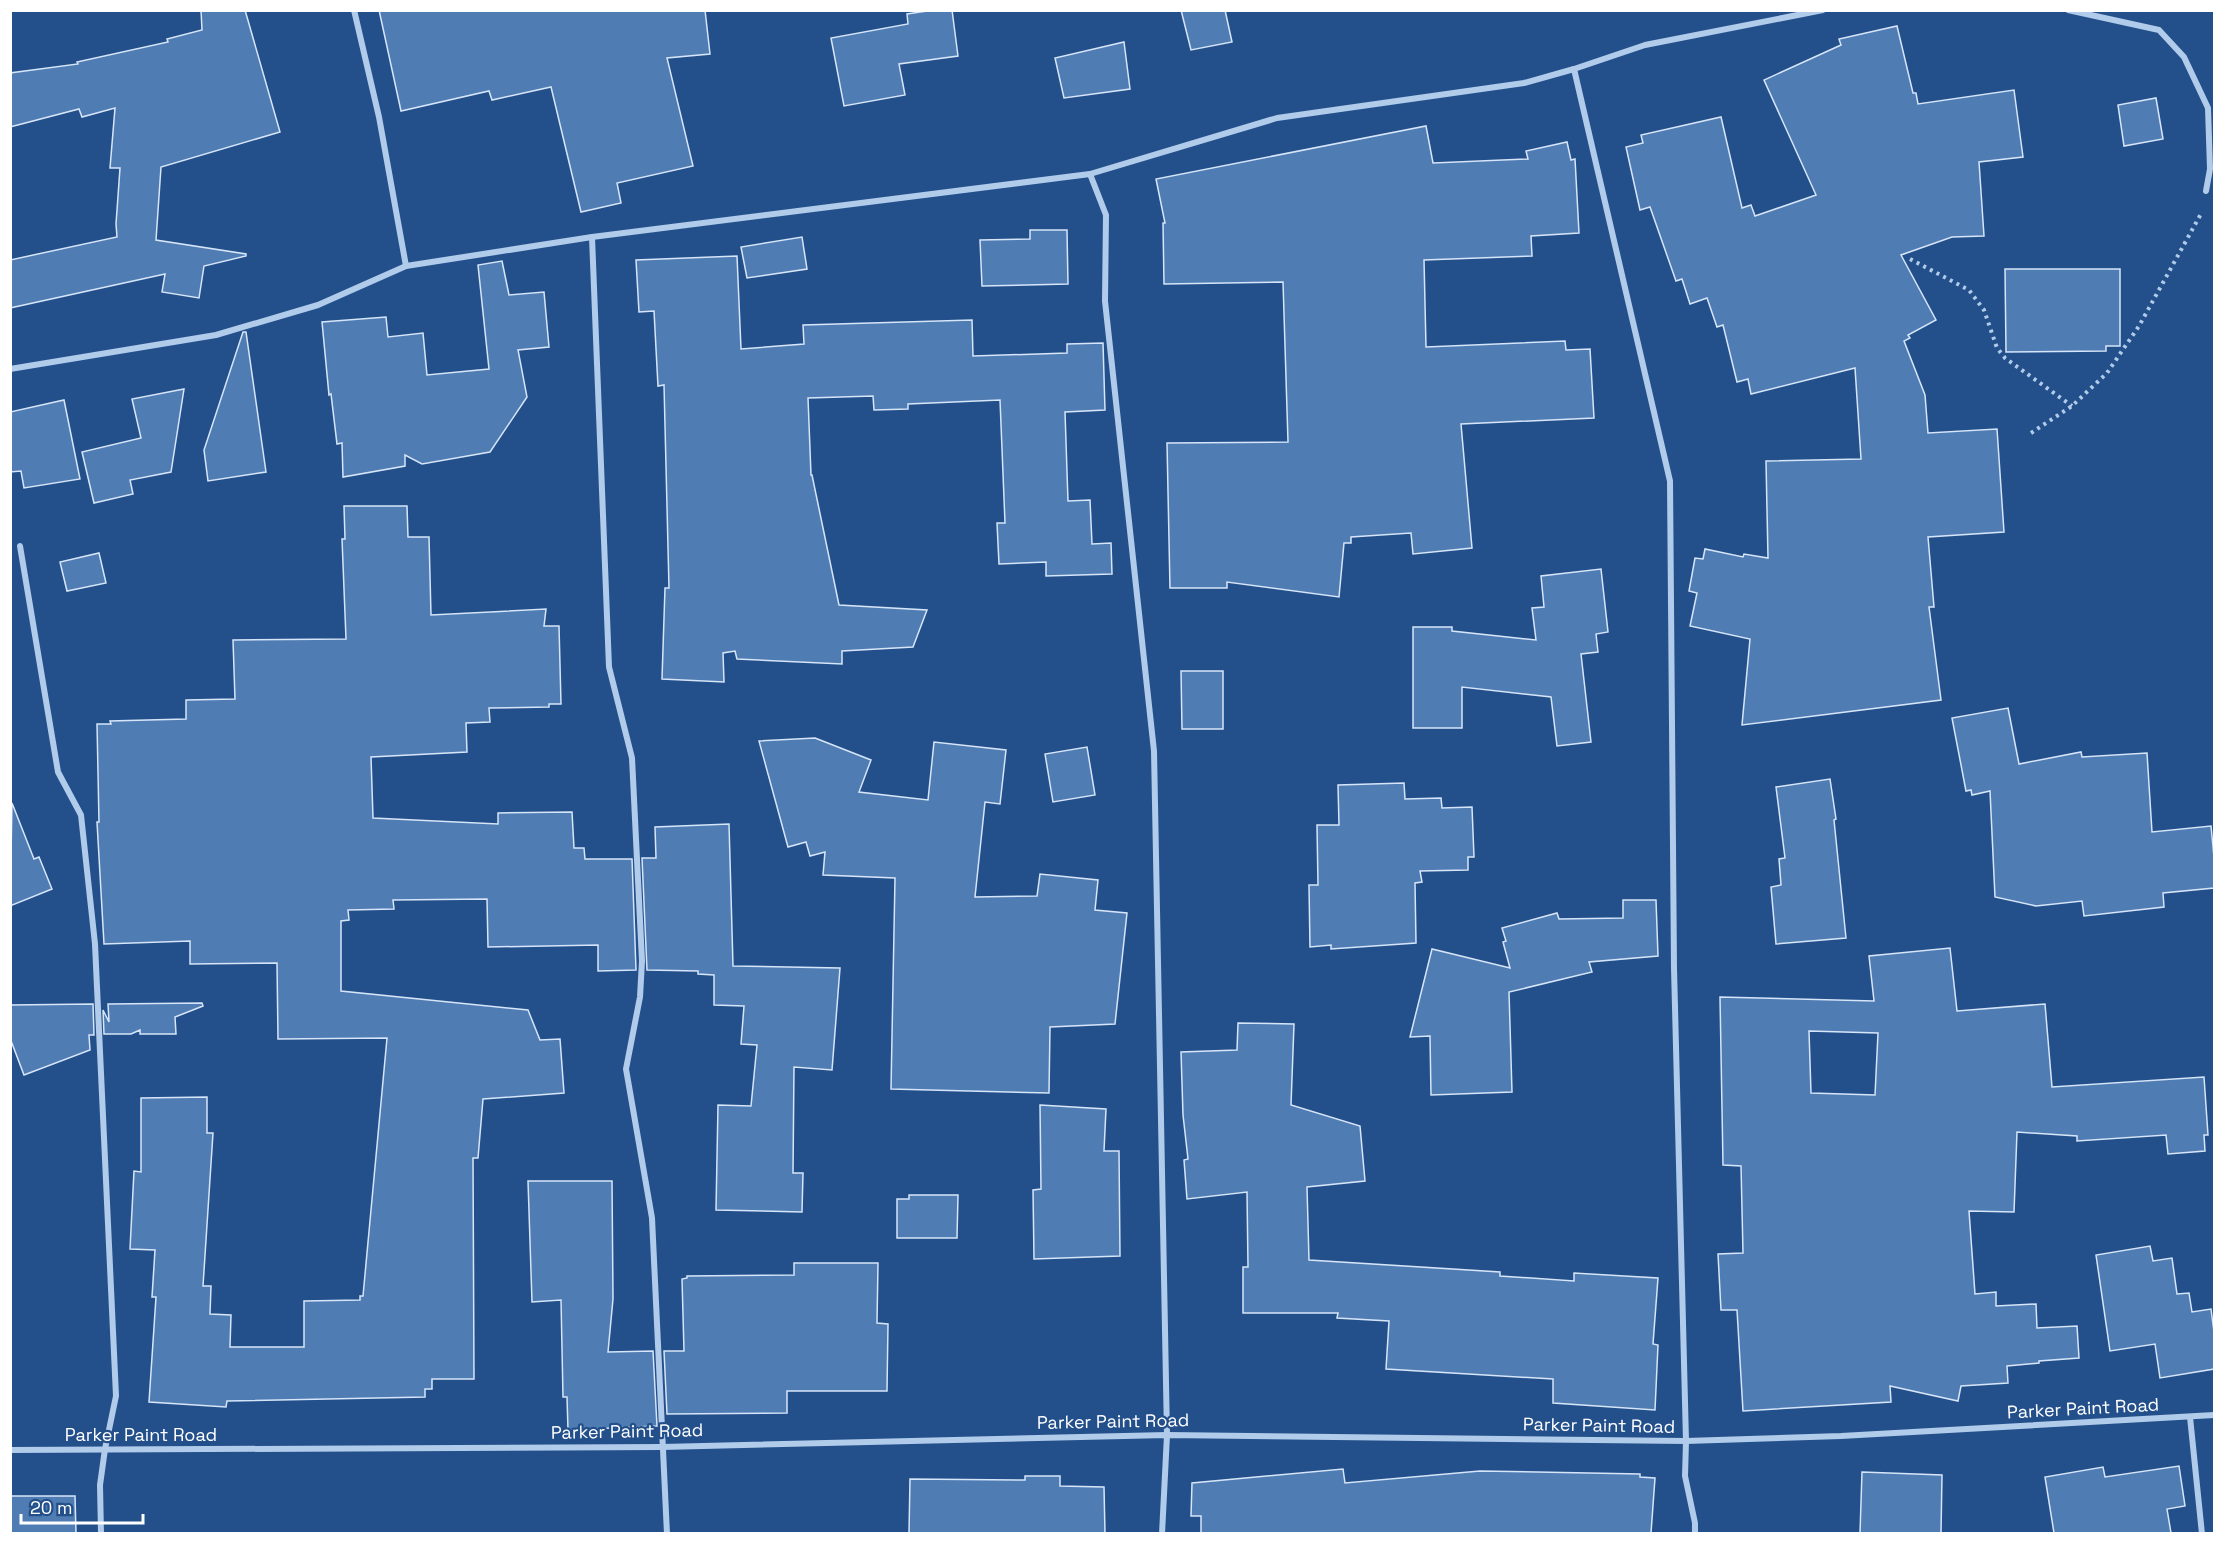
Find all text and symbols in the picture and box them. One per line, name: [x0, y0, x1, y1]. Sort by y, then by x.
street label: Parker Paint Road: [2006, 1393, 2160, 1423]
street label: Parker Paint Road: [1037, 1408, 1189, 1434]
street label: Parker Paint Road: [1523, 1412, 1675, 1438]
street label: Parker Paint Road: [551, 1418, 703, 1444]
street label: Parker Paint Road: [65, 1423, 217, 1446]
scale bar: [21, 1487, 142, 1525]
text: 20 m: [30, 1496, 73, 1519]

